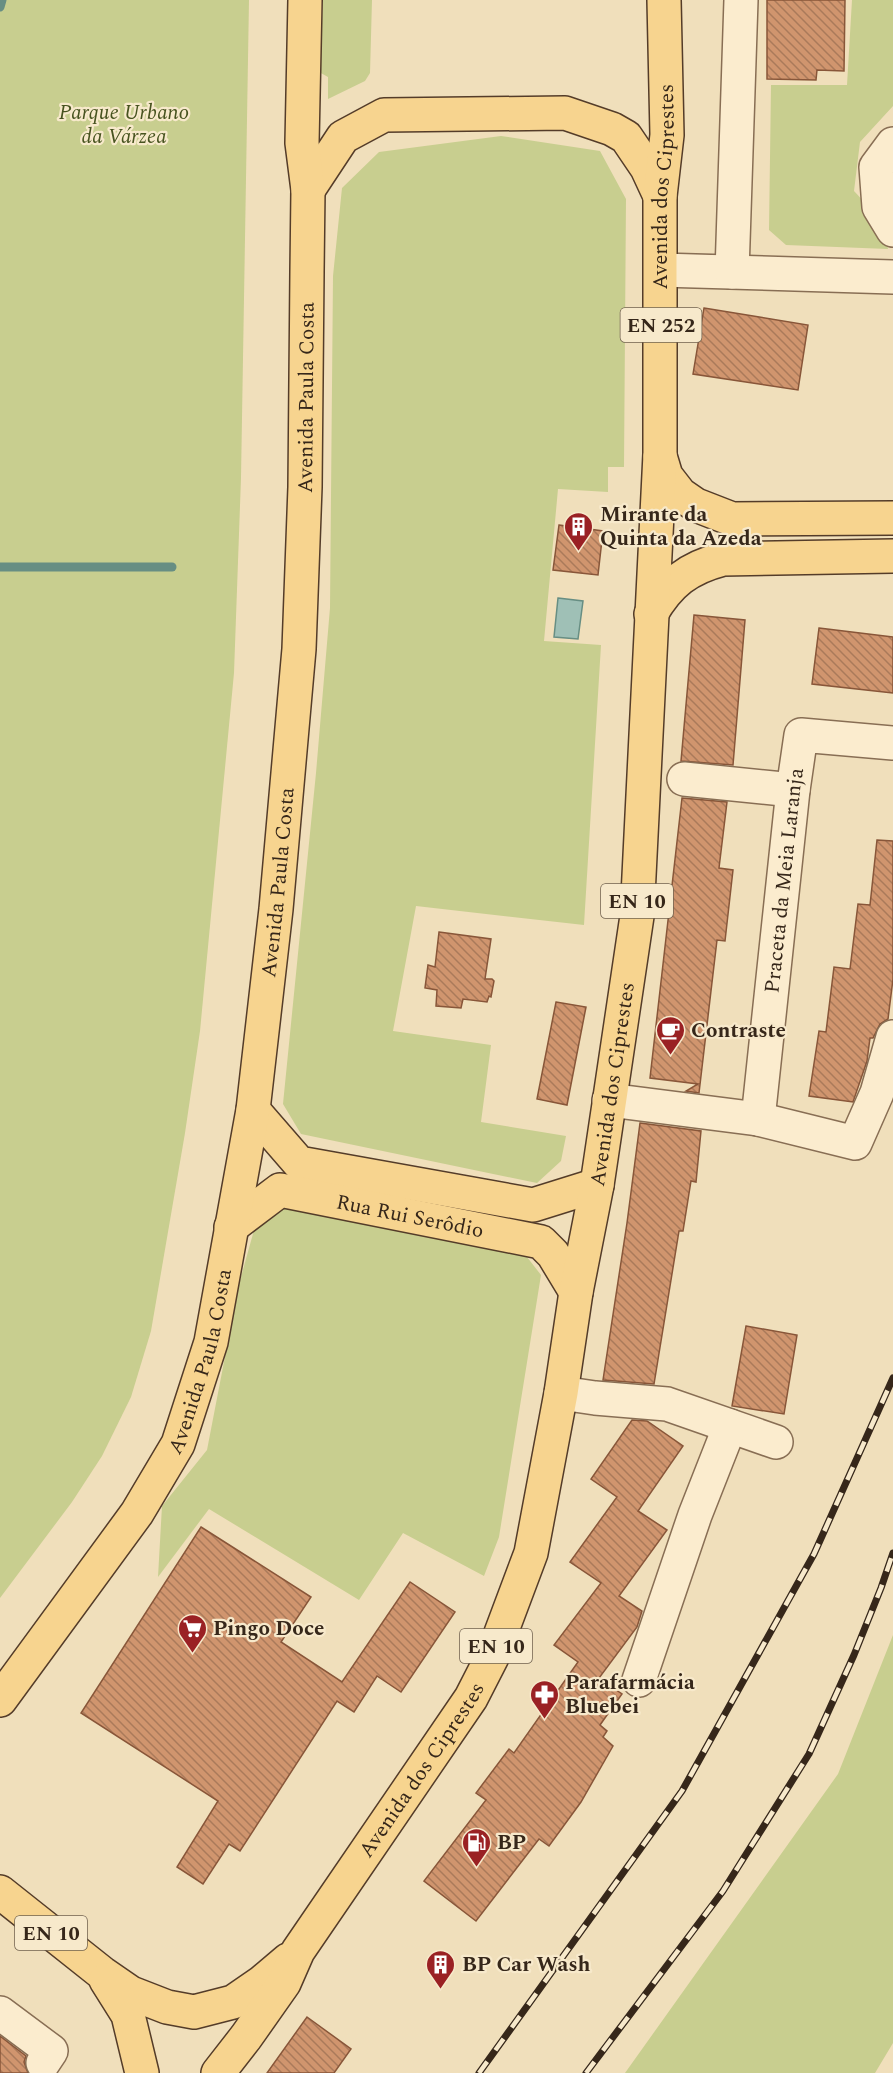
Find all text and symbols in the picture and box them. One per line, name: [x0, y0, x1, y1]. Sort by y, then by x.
street label: Avenida dos Ciprestes: [645, 83, 684, 290]
park label: Parque Urbano da Várzea: [59, 97, 189, 153]
street label: Avenida Paula Costa: [290, 301, 324, 493]
road number: EN 252: [620, 308, 702, 342]
place label: Mirante da Quinta da Azeda: [600, 499, 762, 555]
building icon: Mirante da Quinta da Azeda: [563, 510, 595, 552]
street label: Praceta da Meia Laranja: [756, 765, 813, 995]
street label: Avenida Paula Costa: [253, 785, 304, 979]
road number: EN 10: [601, 884, 673, 918]
street label: Avenida dos Ciprestes: [582, 980, 644, 1189]
cafe icon: Contraste: [654, 1014, 686, 1056]
place label: Contraste: [691, 1015, 786, 1047]
street label: Rua Rui Serôdio: [333, 1187, 486, 1247]
street label: Avenida Paula Costa: [160, 1266, 241, 1461]
supermarket icon: Pingo Doce: [176, 1612, 208, 1654]
place label: Pingo Doce: [213, 1613, 325, 1645]
road number: EN 10: [460, 1629, 532, 1663]
place label: Parafarmácia Bluebei: [565, 1667, 695, 1723]
street label: Avenida dos Ciprestes: [351, 1677, 493, 1865]
pharmacy icon: Parafarmácia Bluebei: [528, 1678, 560, 1720]
fuel station icon: BP: [460, 1826, 492, 1868]
place label: BP: [497, 1827, 526, 1859]
road number: EN 10: [15, 1916, 87, 1950]
building icon: BP Car Wash: [425, 1948, 457, 1990]
place label: BP Car Wash: [462, 1949, 591, 1981]

